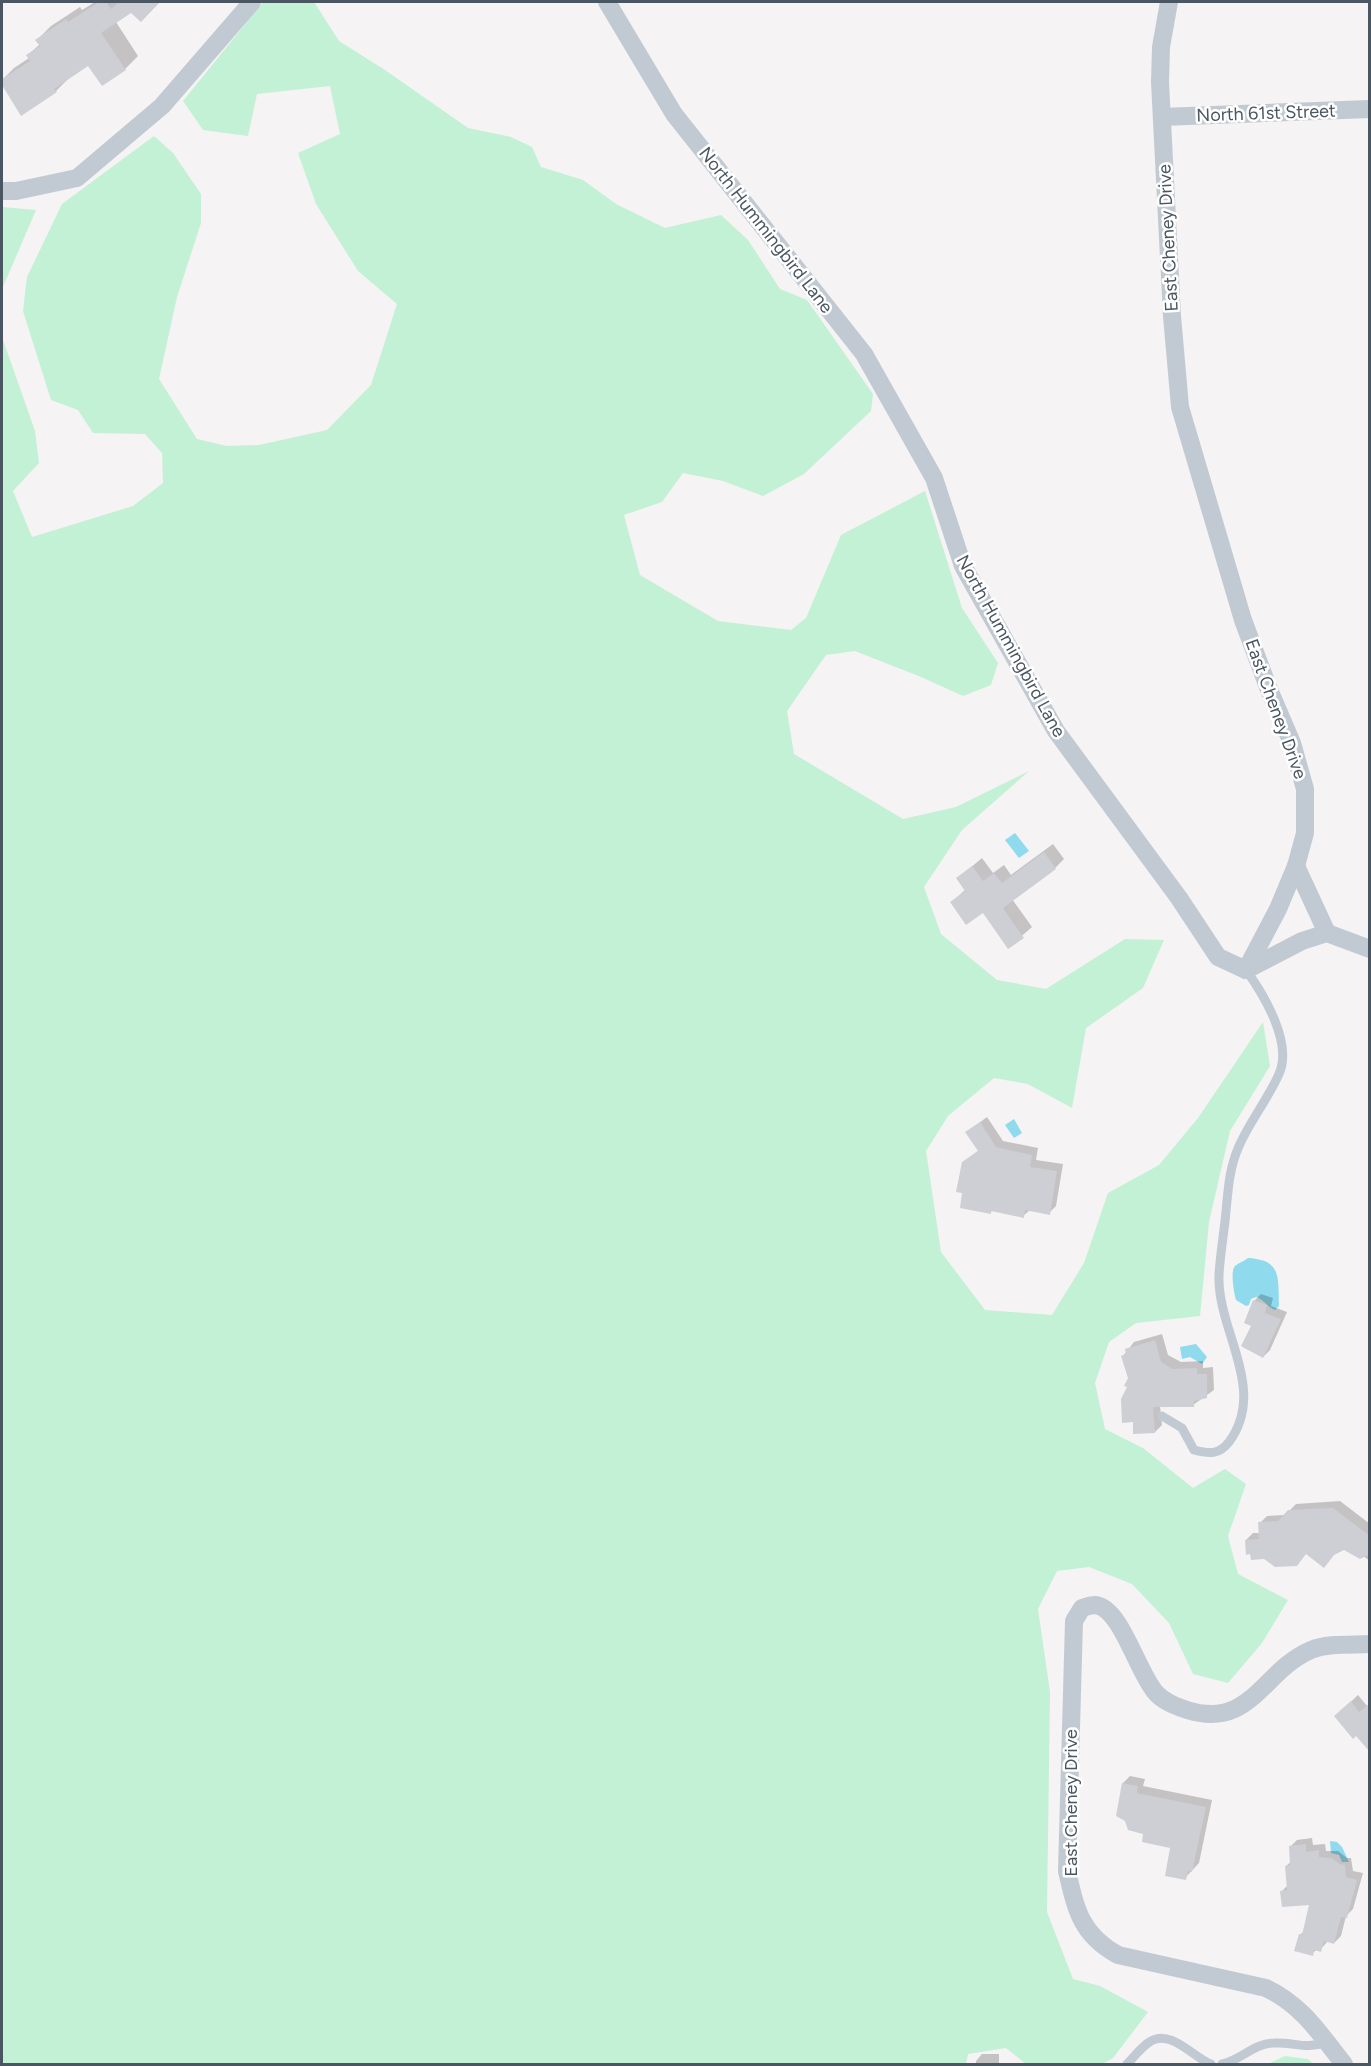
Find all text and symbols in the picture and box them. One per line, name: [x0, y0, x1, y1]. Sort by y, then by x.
street label: North 61st Street: [1196, 100, 1336, 126]
street label: North Hummingbird Lane: [694, 142, 838, 318]
street label: East Cheney Drive: [1153, 164, 1183, 312]
street label: North Hummingbird Lane: [952, 551, 1070, 741]
street label: East Cheney Drive: [1240, 636, 1312, 782]
street label: East Cheney Drive: [1060, 1729, 1082, 1877]

